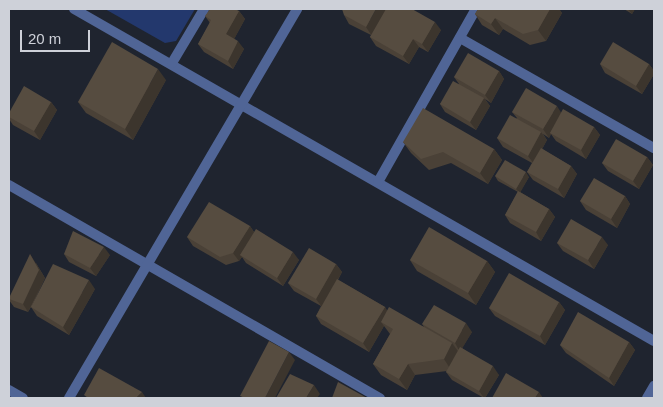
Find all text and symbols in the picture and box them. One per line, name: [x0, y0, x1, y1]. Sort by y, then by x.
scale bar: [22, 20, 92, 52]
text: 20 m: [28, 30, 61, 47]

